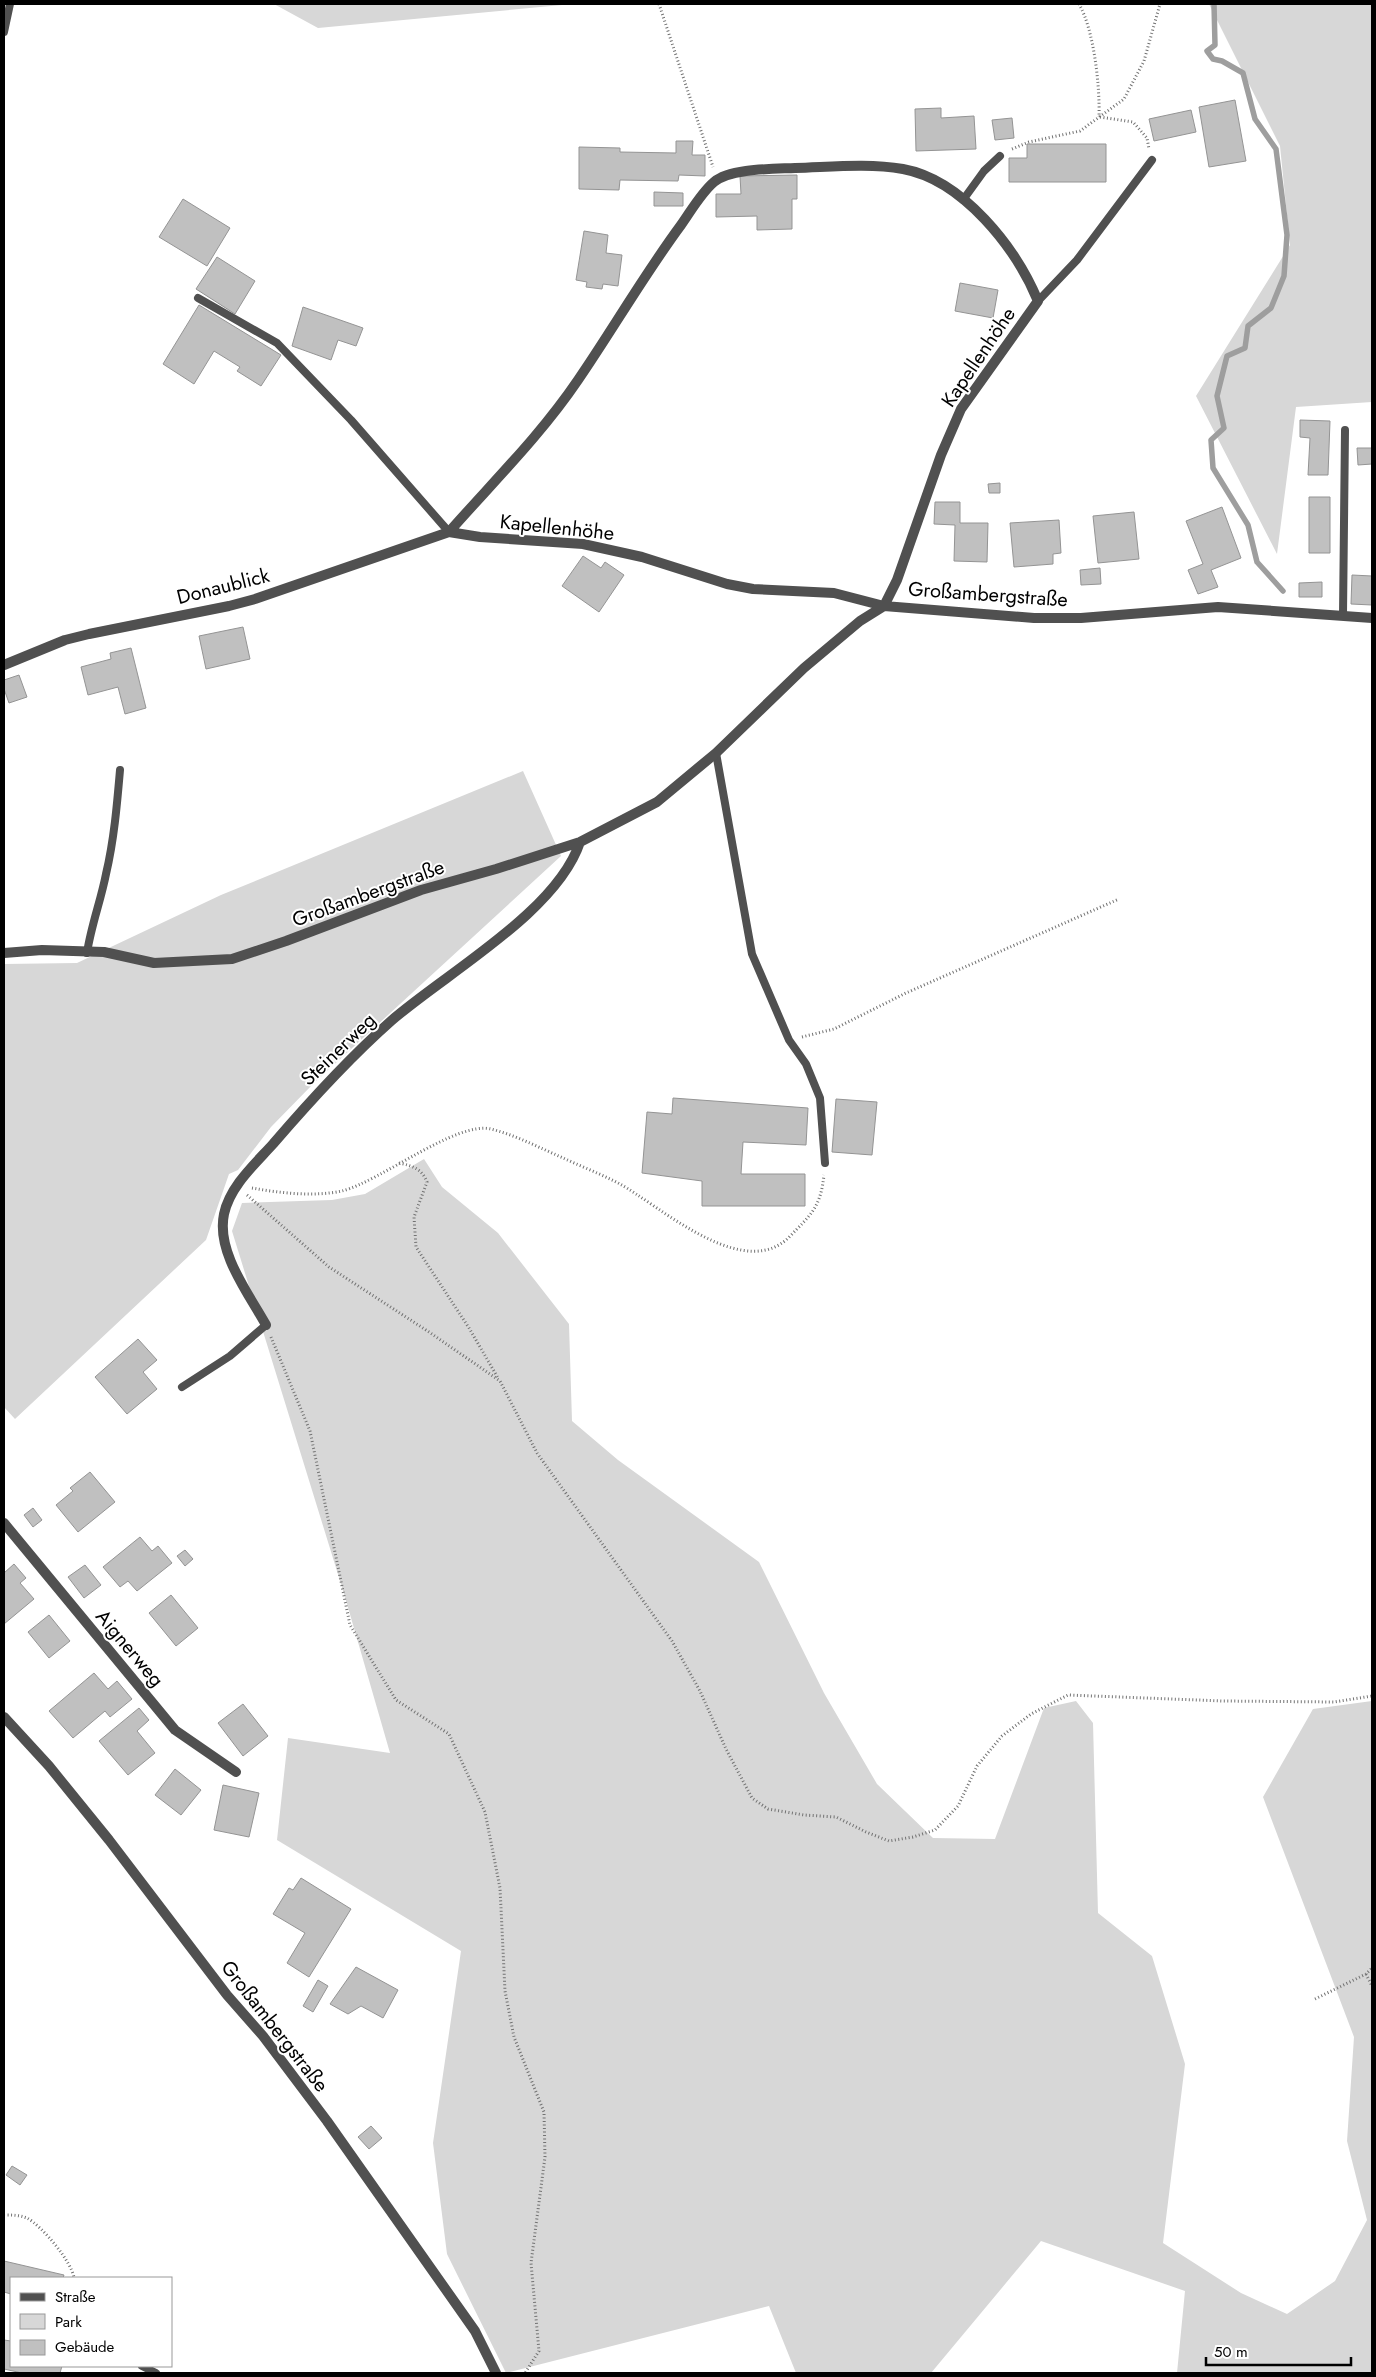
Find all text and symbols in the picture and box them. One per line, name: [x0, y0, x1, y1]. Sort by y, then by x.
street label: Kapellenhöhe: [934, 302, 1023, 413]
street label: Kapellenhöhe: [498, 507, 616, 548]
street label: Donaublick: [174, 561, 273, 612]
street label: Großambergstraße: [907, 574, 1069, 615]
street label: Großambergstraße: [288, 852, 448, 934]
street label: Steinerweg: [294, 1006, 382, 1093]
street label: Aignerweg: [89, 1603, 171, 1693]
street label: Großambergstraße: [214, 1954, 335, 2098]
legend: [10, 2277, 172, 2367]
text: Straße: [55, 2286, 96, 2308]
text: Park: [55, 2311, 82, 2333]
scale bar: [1206, 2334, 1351, 2366]
text: Gebäude: [55, 2336, 115, 2358]
text: 50 m: [1214, 2341, 1248, 2363]

